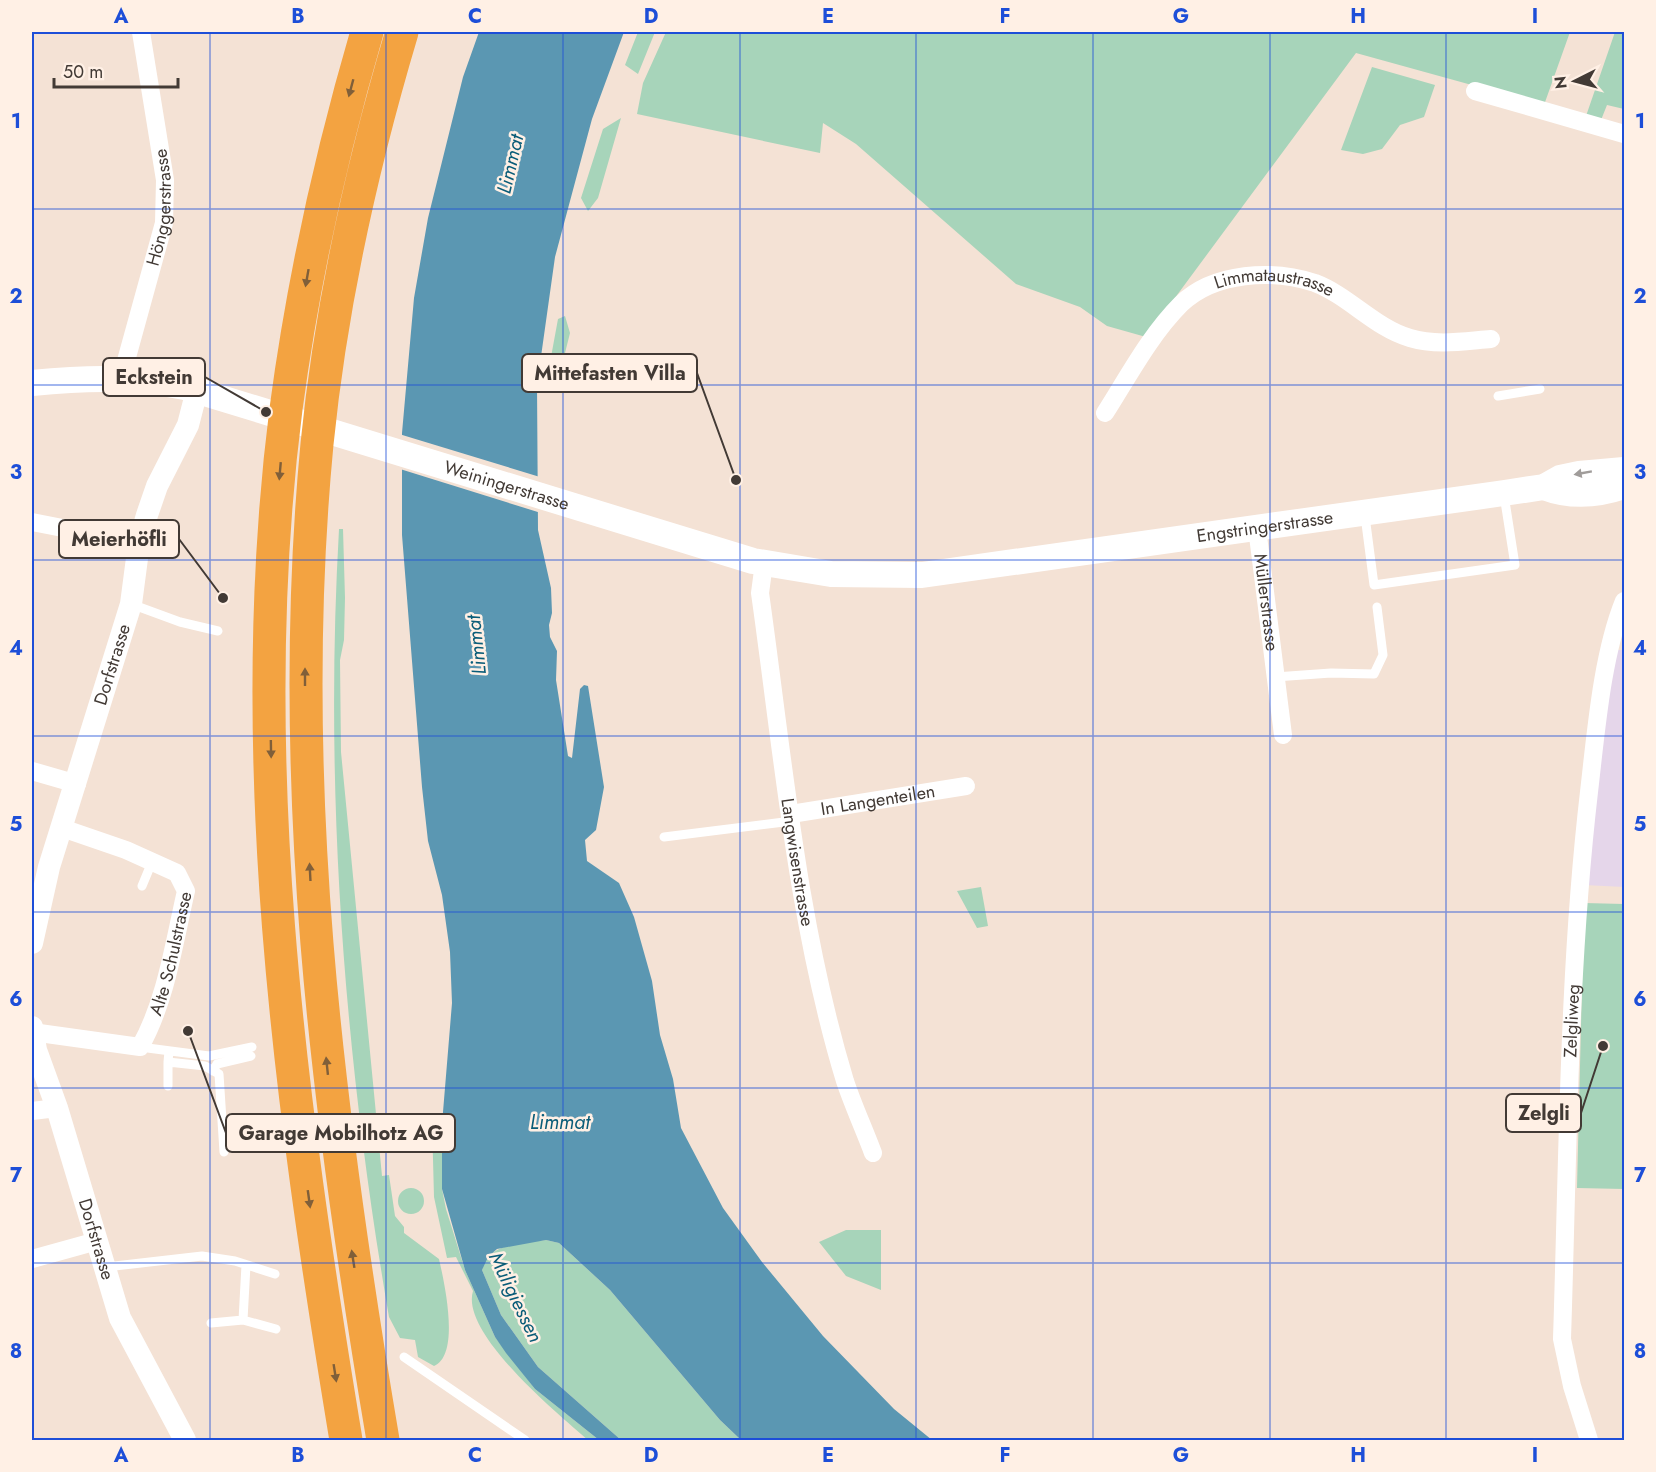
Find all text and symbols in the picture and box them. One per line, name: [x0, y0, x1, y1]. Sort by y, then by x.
text: A: [113, 2, 129, 31]
text: B: [291, 2, 305, 31]
text: C: [468, 2, 482, 31]
text: D: [644, 2, 658, 31]
text: E: [822, 2, 834, 31]
text: F: [999, 2, 1011, 31]
text: G: [1173, 2, 1189, 31]
text: H: [1350, 2, 1366, 31]
text: I: [1532, 2, 1538, 31]
scale bar: [54, 51, 178, 89]
north arrow: [1545, 51, 1605, 111]
text: 50 m: [63, 59, 103, 85]
text: N: [1548, 75, 1573, 90]
one-way arrow: [345, 79, 355, 97]
text: 1: [11, 107, 21, 136]
text: 1: [1635, 107, 1645, 136]
water label: Limmat: [490, 130, 532, 196]
street label: Hönggerstrasse: [140, 147, 178, 269]
street label: Limmataustrasse: [1210, 262, 1339, 303]
one-way arrow: [302, 268, 311, 287]
text: 2: [9, 282, 23, 311]
text: 2: [1633, 282, 1647, 311]
callout: Mittefasten Villa: [522, 354, 697, 392]
callout: Eckstein: [103, 358, 205, 396]
text: Mittefasten Villa: [534, 359, 686, 388]
text: Eckstein: [115, 363, 193, 392]
street label: Weiningerstrasse: [441, 454, 573, 517]
text: 3: [10, 458, 22, 487]
text: 3: [1634, 458, 1646, 487]
one-way arrow: [275, 461, 285, 480]
one-way arrow: [1573, 469, 1592, 478]
street label: Engstringerstrasse: [1195, 504, 1335, 549]
callout: Meierhöfli: [59, 520, 179, 558]
text: Meierhöfli: [71, 525, 167, 554]
street label: Müllerstrasse: [1247, 552, 1285, 653]
water label: Limmat: [459, 612, 494, 676]
street label: Dorfstrasse: [87, 621, 137, 708]
text: 4: [9, 634, 23, 663]
text: 4: [1633, 634, 1647, 663]
one-way arrow: [300, 667, 310, 686]
one-way arrow: [267, 740, 276, 759]
street label: In Langenteilen: [819, 778, 937, 822]
street label: Langwisenstrasse: [774, 796, 821, 929]
text: 5: [10, 810, 23, 839]
text: 5: [1634, 810, 1647, 839]
one-way arrow: [306, 862, 315, 881]
street label: Alte Schulstrasse: [143, 889, 198, 1019]
street label: Zelgliweg: [1557, 984, 1586, 1058]
text: 6: [9, 985, 23, 1014]
text: 6: [1633, 985, 1647, 1014]
one-way arrow: [322, 1057, 332, 1076]
callout: Zelgli: [1506, 1094, 1581, 1132]
text: Zelgli: [1518, 1099, 1570, 1128]
water label: Limmat: [530, 1108, 591, 1137]
callout: Garage Mobilhotz AG: [226, 1114, 455, 1152]
text: Garage Mobilhotz AG: [239, 1119, 443, 1148]
text: 7: [10, 1161, 23, 1190]
text: 7: [1634, 1161, 1647, 1190]
one-way arrow: [305, 1190, 314, 1209]
street label: Dorfstrasse: [72, 1195, 121, 1283]
water label: Müligiessen: [481, 1247, 550, 1347]
one-way arrow: [348, 1250, 357, 1269]
text: 8: [10, 1337, 22, 1366]
text: 8: [1634, 1337, 1646, 1366]
one-way arrow: [331, 1364, 340, 1383]
text: A: [113, 1441, 129, 1470]
text: B: [291, 1441, 305, 1470]
text: C: [468, 1441, 482, 1470]
text: D: [644, 1441, 658, 1470]
text: E: [822, 1441, 834, 1470]
text: F: [999, 1441, 1011, 1470]
text: G: [1173, 1441, 1189, 1470]
text: H: [1350, 1441, 1366, 1470]
text: I: [1532, 1441, 1538, 1470]

